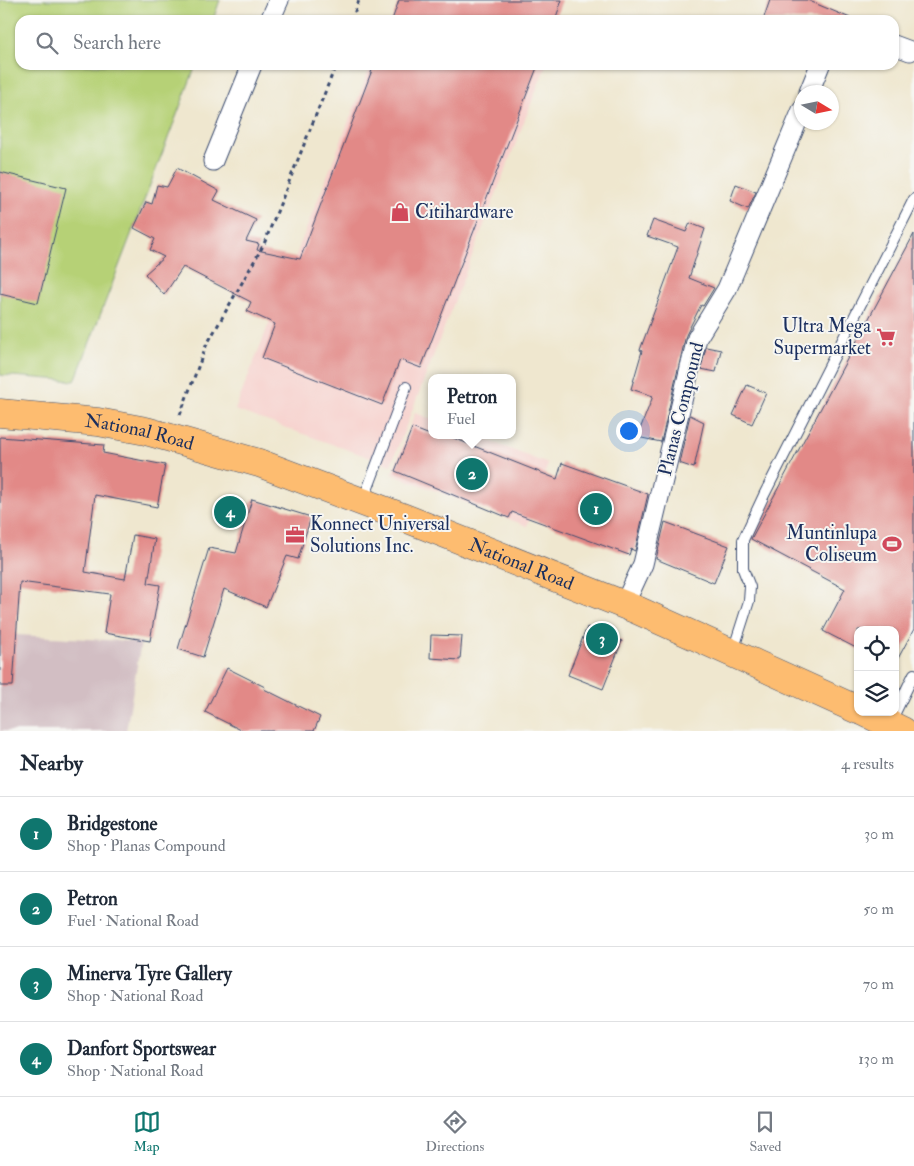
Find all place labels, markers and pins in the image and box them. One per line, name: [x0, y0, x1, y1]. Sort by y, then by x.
place label: Citihardware: [415, 200, 513, 224]
shop icon: Citihardware: [389, 201, 411, 223]
place label: Ultra Mega Supermarket: [774, 314, 871, 361]
supermarket icon: Ultra Mega Supermarket: [875, 326, 897, 348]
pin: 2: [456, 455, 488, 493]
pin: 1: [580, 490, 612, 528]
pin: 4: [214, 493, 246, 531]
place label: Konnect Universal Solutions Inc.: [310, 512, 450, 558]
place label: Muntinlupa Coliseum: [786, 521, 877, 567]
office icon: Konnect Universal Solutions Inc.: [284, 524, 306, 546]
sports icon: Muntinlupa Coliseum: [881, 533, 903, 555]
pin: 3: [586, 620, 618, 658]

